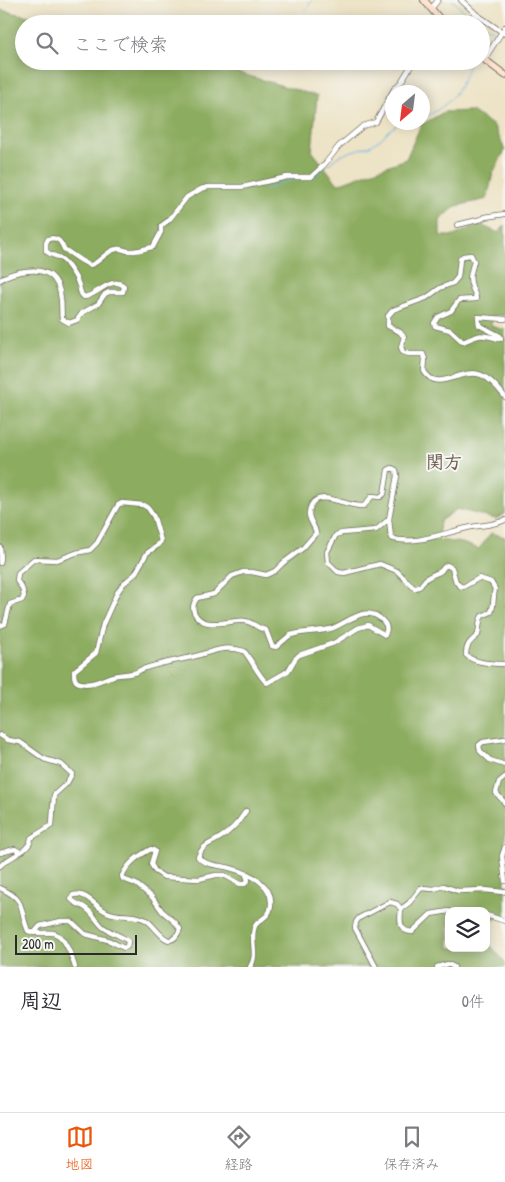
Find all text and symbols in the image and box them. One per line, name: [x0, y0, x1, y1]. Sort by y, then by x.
search box: [15, 15, 490, 70]
icon: search: [33, 29, 61, 57]
text: ここで検索: [73, 31, 168, 57]
north arrow: [385, 85, 430, 130]
district label: 関方: [426, 449, 462, 474]
map controls: [445, 907, 490, 952]
button: layers: [445, 907, 490, 952]
scale bar: [15, 932, 138, 955]
text: 200 m: [22, 934, 54, 953]
text: 周辺: [20, 986, 62, 1015]
text: 0件: [462, 990, 485, 1012]
tab: 地図: [66, 1123, 94, 1173]
tab: 経路: [225, 1123, 253, 1173]
tab: 保存済み: [384, 1123, 440, 1173]

